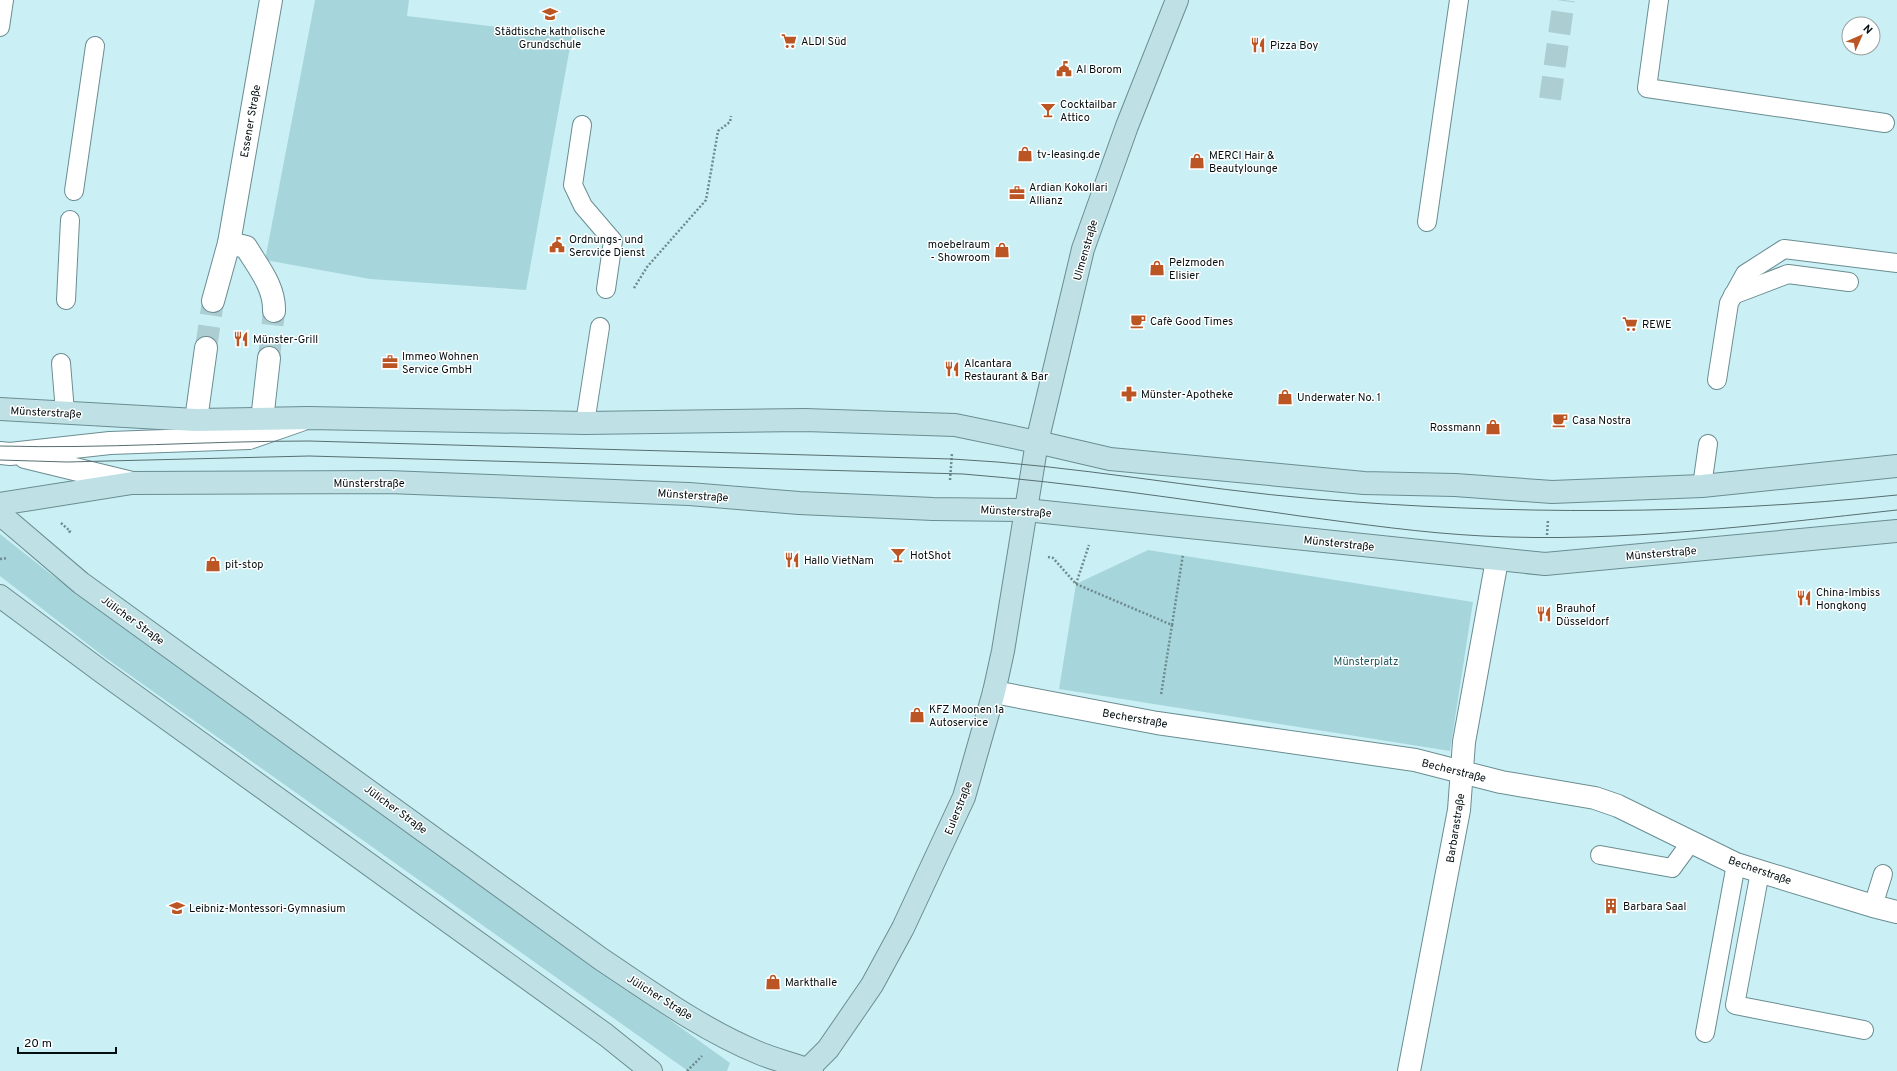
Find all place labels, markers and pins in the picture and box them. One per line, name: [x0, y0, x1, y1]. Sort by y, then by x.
school or university icon: Städtische katholische Grundschule: [541, 5, 559, 23]
place label: Städtische katholische Grundschule: [495, 25, 605, 52]
supermarket icon: ALDI Süd: [780, 32, 798, 50]
place label: ALDI Süd: [801, 35, 847, 49]
restaurant icon: Pizza Boy: [1249, 36, 1267, 54]
place label: Pizza Boy: [1270, 39, 1319, 53]
public building icon: Al Borom: [1055, 60, 1073, 78]
place label: Al Borom: [1076, 63, 1122, 77]
place label: Cocktailbar Attico: [1060, 98, 1117, 125]
bar icon: Cocktailbar Attico: [1039, 101, 1057, 119]
shop icon: tv-leasing.de: [1016, 145, 1034, 163]
place label: tv-leasing.de: [1037, 148, 1100, 162]
place label: MERCI Hair & Beautylounge: [1209, 149, 1278, 176]
shop icon: MERCI Hair & Beautylounge: [1188, 152, 1206, 170]
place label: Ardian Kokollari Allianz: [1029, 181, 1108, 208]
office icon: Ardian Kokollari Allianz: [1008, 184, 1026, 202]
place label: Ordnungs- und Sercvice Dienst: [569, 233, 645, 260]
public building icon: Ordnungs- und Sercvice Dienst: [548, 236, 566, 254]
place label: moebelraum - Showroom: [928, 238, 990, 265]
shop icon: moebelraum - Showroom: [993, 241, 1011, 259]
place label: Pelzmoden Elisier: [1169, 256, 1225, 283]
shop icon: Pelzmoden Elisier: [1148, 259, 1166, 277]
cafe icon: Cafè Good Times: [1129, 312, 1147, 330]
place label: Cafè Good Times: [1150, 315, 1233, 329]
supermarket icon: REWE: [1621, 315, 1639, 333]
place label: REWE: [1642, 318, 1672, 332]
restaurant icon: Münster-Grill: [232, 330, 250, 348]
place label: Münster-Grill: [253, 333, 318, 347]
place label: Immeo Wohnen Service GmbH: [402, 350, 479, 377]
office icon: Immeo Wohnen Service GmbH: [381, 353, 399, 371]
place label: Alcantara Restaurant & Bar: [964, 357, 1049, 384]
restaurant icon: Alcantara Restaurant & Bar: [943, 360, 961, 378]
pharmacy icon: Münster-Apotheke: [1120, 385, 1138, 403]
place label: Münster-Apotheke: [1141, 388, 1233, 402]
shop icon: Underwater No. 1: [1276, 388, 1294, 406]
place label: Underwater No. 1: [1297, 391, 1381, 405]
cafe icon: Casa Nostra: [1551, 411, 1569, 429]
place label: Casa Nostra: [1572, 414, 1631, 428]
shop icon: Rossmann: [1484, 418, 1502, 436]
place label: Rossmann: [1430, 421, 1481, 435]
bar icon: HotShot: [889, 546, 907, 564]
place label: HotShot: [910, 549, 951, 563]
restaurant icon: Hallo VietNam: [783, 551, 801, 569]
place label: Hallo VietNam: [804, 554, 874, 568]
shop icon: pit-stop: [204, 555, 222, 573]
place label: pit-stop: [225, 558, 263, 572]
place label: China-Imbiss Hongkong: [1816, 586, 1880, 613]
restaurant icon: China-Imbiss Hongkong: [1795, 589, 1813, 607]
place label: Brauhof Düsseldorf: [1556, 602, 1609, 629]
restaurant icon: Brauhof Düsseldorf: [1535, 605, 1553, 623]
place label: KFZ Moonen 1a Autoservice: [929, 703, 1004, 730]
shop icon: KFZ Moonen 1a Autoservice: [908, 706, 926, 724]
building icon: Barbara Saal: [1602, 897, 1620, 915]
school or university icon: Leibniz-Montessori-Gymnasium: [168, 899, 186, 917]
place label: Barbara Saal: [1623, 900, 1686, 914]
place label: Leibniz-Montessori-Gymnasium: [189, 902, 346, 916]
shop icon: Markthalle: [764, 973, 782, 991]
place label: Markthalle: [785, 976, 837, 990]

